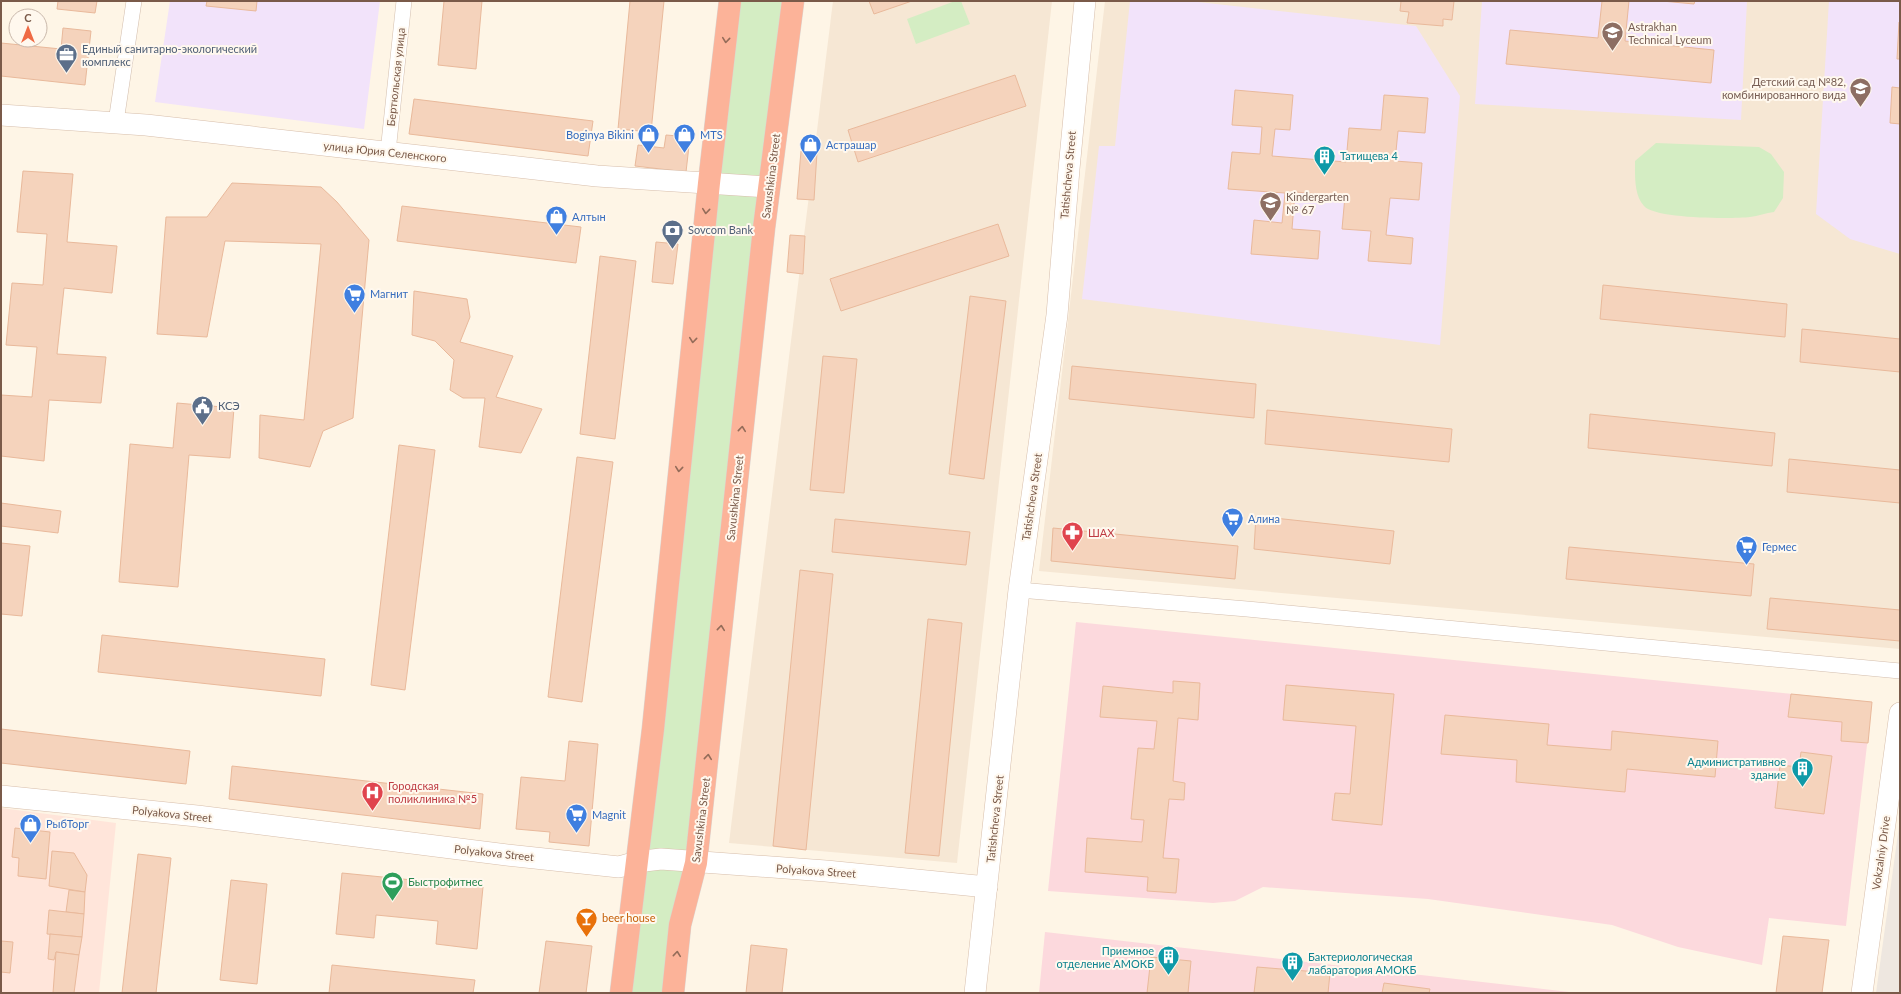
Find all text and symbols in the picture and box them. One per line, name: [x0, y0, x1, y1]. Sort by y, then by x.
north arrow: [8, 8, 48, 48]
text: С: [24, 11, 32, 24]
school or university icon: Astrakhan Technical Lyceum: [1599, 20, 1625, 53]
place label: Astrakhan Technical Lyceum: [1628, 20, 1712, 46]
street label: Бертюльская улица: [384, 27, 407, 127]
one-way arrow: [722, 37, 731, 43]
office icon: Единый санитарно-экологический комплекс: [54, 42, 80, 75]
place label: Единый санитарно-экологический комплекс: [82, 42, 257, 68]
place label: Детский сад №82, комбинированного вида: [1722, 75, 1846, 101]
school or university icon: Детский сад №82, комбинированного вида: [1848, 75, 1874, 108]
shop icon: Boginya Bikini: [636, 122, 662, 155]
shop icon: MTS: [672, 122, 698, 155]
place label: Boginya Bikini: [566, 128, 634, 141]
place label: MTS: [700, 128, 723, 141]
street label: Tatishcheva Street: [1057, 130, 1078, 219]
shop icon: Астрашар: [797, 132, 823, 165]
street label: Savushkina Street: [759, 133, 782, 219]
place label: Астрашар: [826, 138, 876, 151]
street label: улица Юрия Селенского: [323, 139, 447, 164]
building icon: Татищева 4: [1312, 143, 1338, 176]
place label: Татищева 4: [1340, 149, 1398, 162]
school or university icon: Kindergarten № 67: [1257, 190, 1283, 223]
place label: Kindergarten № 67: [1286, 190, 1349, 216]
shop icon: Алтын: [543, 204, 569, 237]
one-way arrow: [702, 208, 711, 214]
place label: Алтын: [572, 210, 606, 223]
bank icon: Sovcom Bank: [659, 217, 685, 250]
place label: Sovcom Bank: [688, 223, 753, 236]
supermarket icon: Магнит: [342, 281, 368, 314]
place label: Магнит: [370, 287, 409, 300]
one-way arrow: [688, 337, 697, 343]
public building icon: КСЭ: [189, 393, 215, 426]
place label: КСЭ: [218, 399, 240, 412]
one-way arrow: [738, 426, 747, 432]
street label: Tatishcheva Street: [1019, 452, 1044, 542]
street label: Savushkina Street: [724, 455, 745, 541]
one-way arrow: [675, 466, 684, 472]
supermarket icon: Алина: [1219, 506, 1245, 539]
place label: Алина: [1248, 512, 1280, 525]
pharmacy icon: ШАХ: [1059, 520, 1085, 553]
place label: ШАХ: [1088, 526, 1115, 539]
supermarket icon: Гермес: [1733, 534, 1759, 567]
place label: Гермес: [1762, 540, 1797, 553]
one-way arrow: [717, 625, 726, 631]
one-way arrow: [703, 754, 712, 760]
place label: Административное здание: [1687, 755, 1786, 781]
building icon: Административное здание: [1789, 755, 1815, 788]
street label: Tatishcheva Street: [983, 774, 1006, 863]
street label: Savushkina Street: [689, 777, 712, 863]
hospital icon: Городская поликлиника №5: [359, 779, 385, 812]
place label: Городская поликлиника №5: [388, 779, 477, 805]
supermarket icon: Magnit: [564, 802, 590, 835]
street label: Polyakova Street: [131, 803, 213, 824]
place label: Magnit: [592, 808, 626, 821]
shop icon: РыбТорг: [18, 811, 44, 844]
street label: Vokzalniy Drive: [1869, 815, 1892, 891]
place label: РыбТорг: [46, 817, 89, 830]
street label: Polyakova Street: [453, 842, 535, 863]
street label: Polyakova Street: [776, 861, 857, 880]
sports icon: Быстрофитнес: [379, 869, 405, 902]
place label: Быстрофитнес: [408, 875, 483, 888]
bar icon: beer house: [574, 905, 600, 938]
place label: beer house: [602, 911, 656, 924]
place label: Приемное отделение АМОКБ: [1056, 944, 1154, 970]
building icon: Приемное отделение АМОКБ: [1156, 944, 1182, 977]
building icon: Бактериологическая лабаратория АМОКБ: [1279, 950, 1305, 983]
place label: Бактериологическая лабаратория АМОКБ: [1308, 950, 1416, 976]
one-way arrow: [672, 951, 681, 957]

